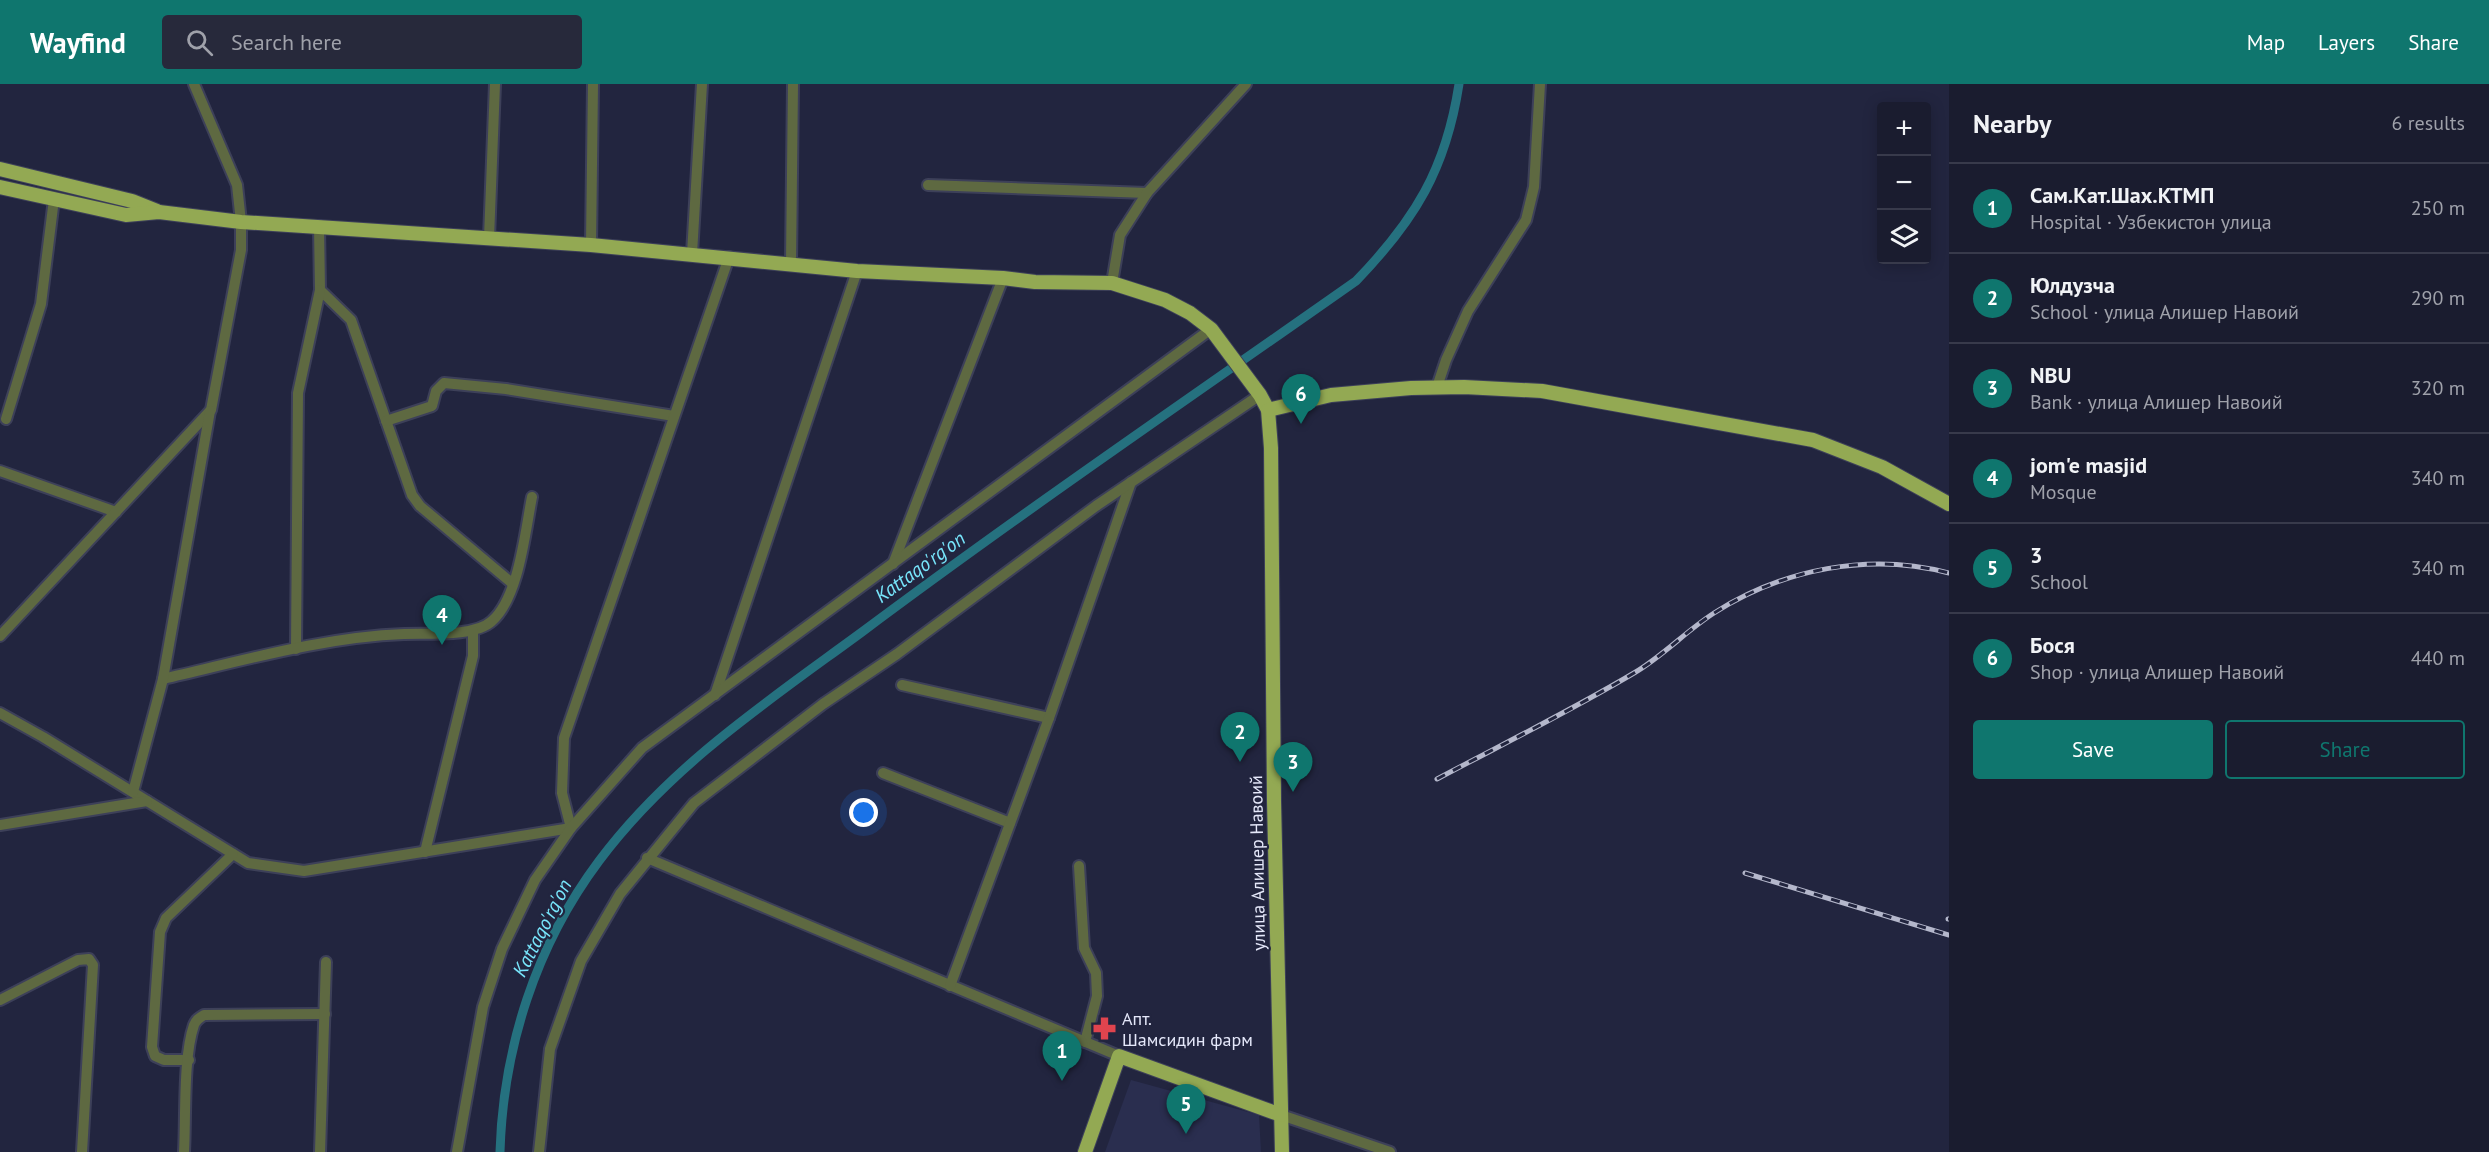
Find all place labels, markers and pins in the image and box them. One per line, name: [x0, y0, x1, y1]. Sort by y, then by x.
pin: 6: [1282, 374, 1320, 424]
pin: 4: [422, 596, 462, 645]
pin: 2: [1220, 712, 1260, 762]
pin: 3: [1274, 742, 1312, 792]
place label: Апт. Шамсидин фарм: [1122, 1007, 1253, 1051]
pharmacy icon: Апт. Шамсидин фарм: [1091, 1015, 1117, 1041]
pin: 1: [1042, 1032, 1082, 1081]
pin: 5: [1166, 1084, 1206, 1134]

